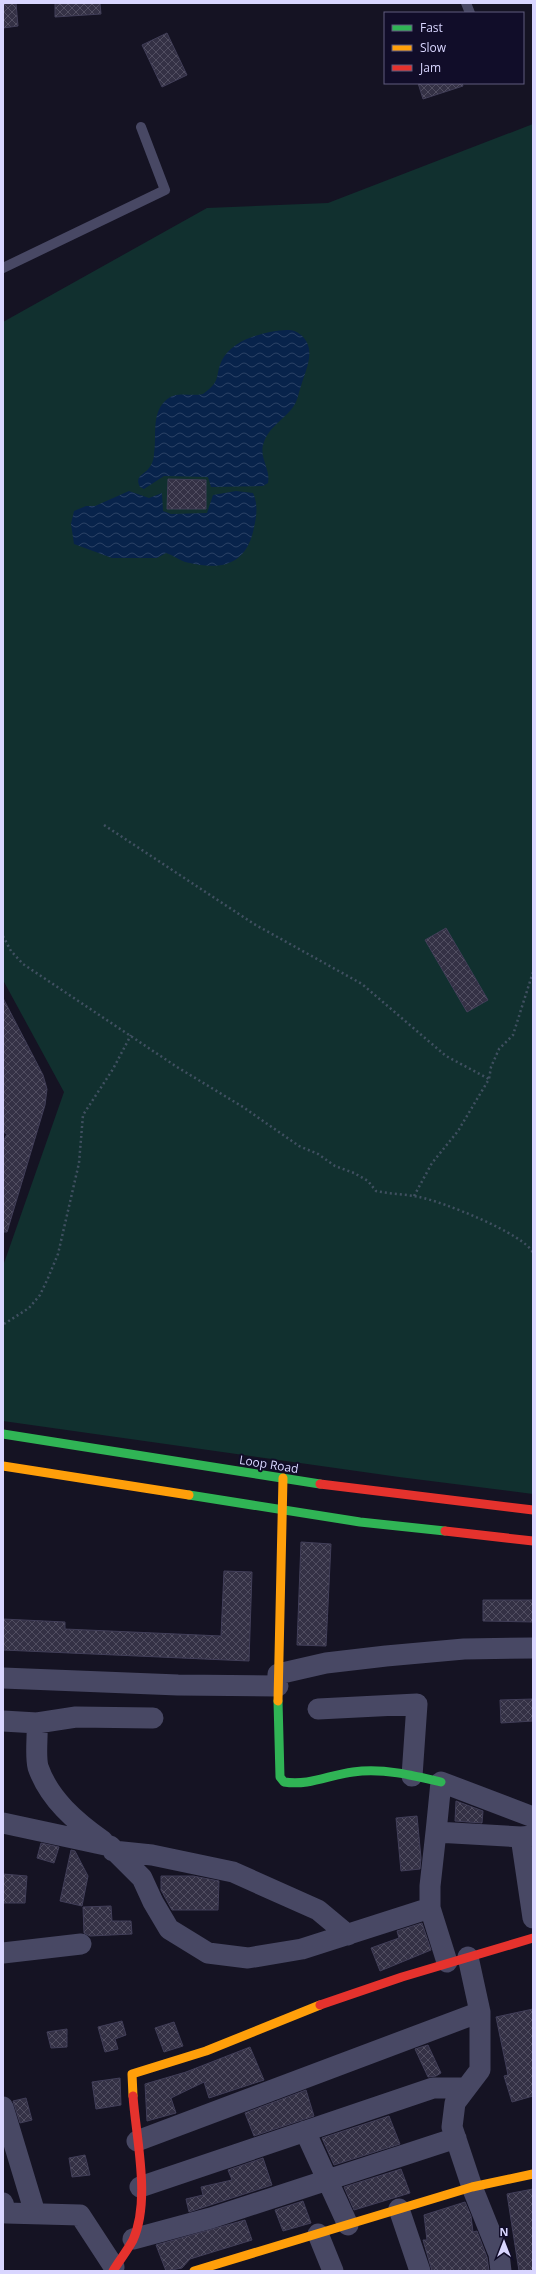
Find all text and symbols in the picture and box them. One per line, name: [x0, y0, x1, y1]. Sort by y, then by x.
legend: [384, 12, 524, 84]
text: Fast: [420, 19, 443, 36]
text: Slow: [420, 39, 447, 56]
text: Jam: [419, 59, 441, 76]
street label: Loop Road: [238, 1451, 300, 1477]
north arrow: [484, 2222, 524, 2262]
text: N: [500, 2224, 508, 2239]

